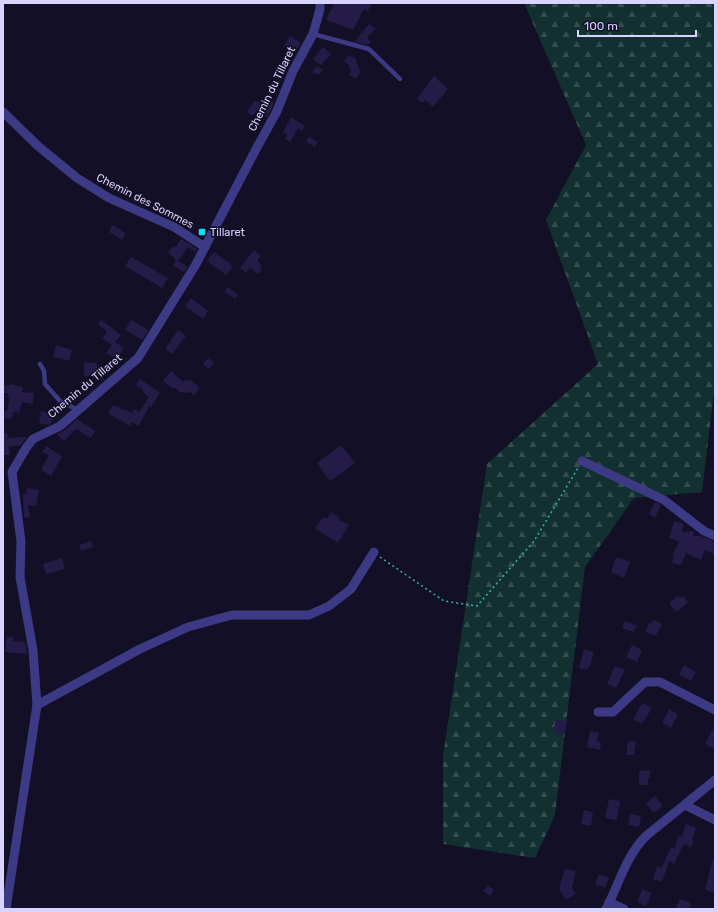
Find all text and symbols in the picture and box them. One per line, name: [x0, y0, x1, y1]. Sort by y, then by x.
scale bar: [578, 12, 696, 38]
text: 100 m: [584, 19, 618, 33]
street label: Chemin du Tillaret: [246, 44, 298, 133]
street label: Chemin des Sommes: [94, 171, 196, 231]
place label: Tillaret: [210, 226, 246, 239]
marker: Tillaret: [197, 227, 207, 237]
street label: Chemin du Tillaret: [45, 351, 125, 421]

